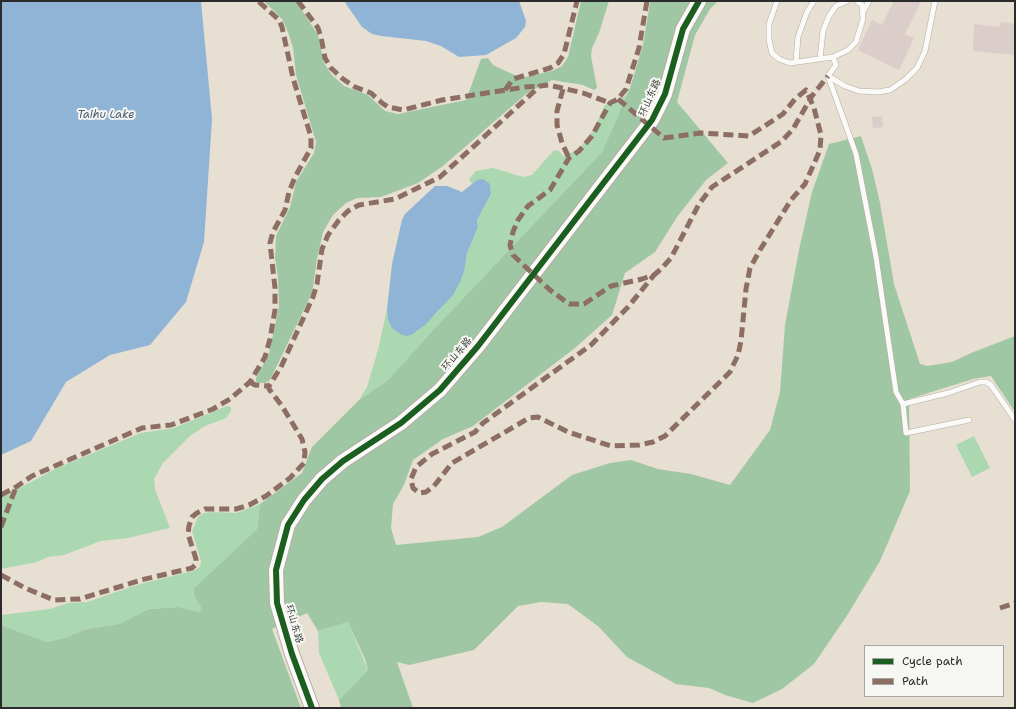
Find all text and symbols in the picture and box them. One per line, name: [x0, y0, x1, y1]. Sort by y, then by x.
street label: 环山东路: [636, 77, 664, 119]
water label: Taihu Lake: [77, 108, 135, 122]
street label: 环山东路: [439, 335, 475, 373]
street label: 环山东路: [283, 603, 305, 645]
legend: [864, 645, 1004, 697]
text: Cycle path: [902, 653, 963, 669]
text: Path: [902, 673, 928, 689]

